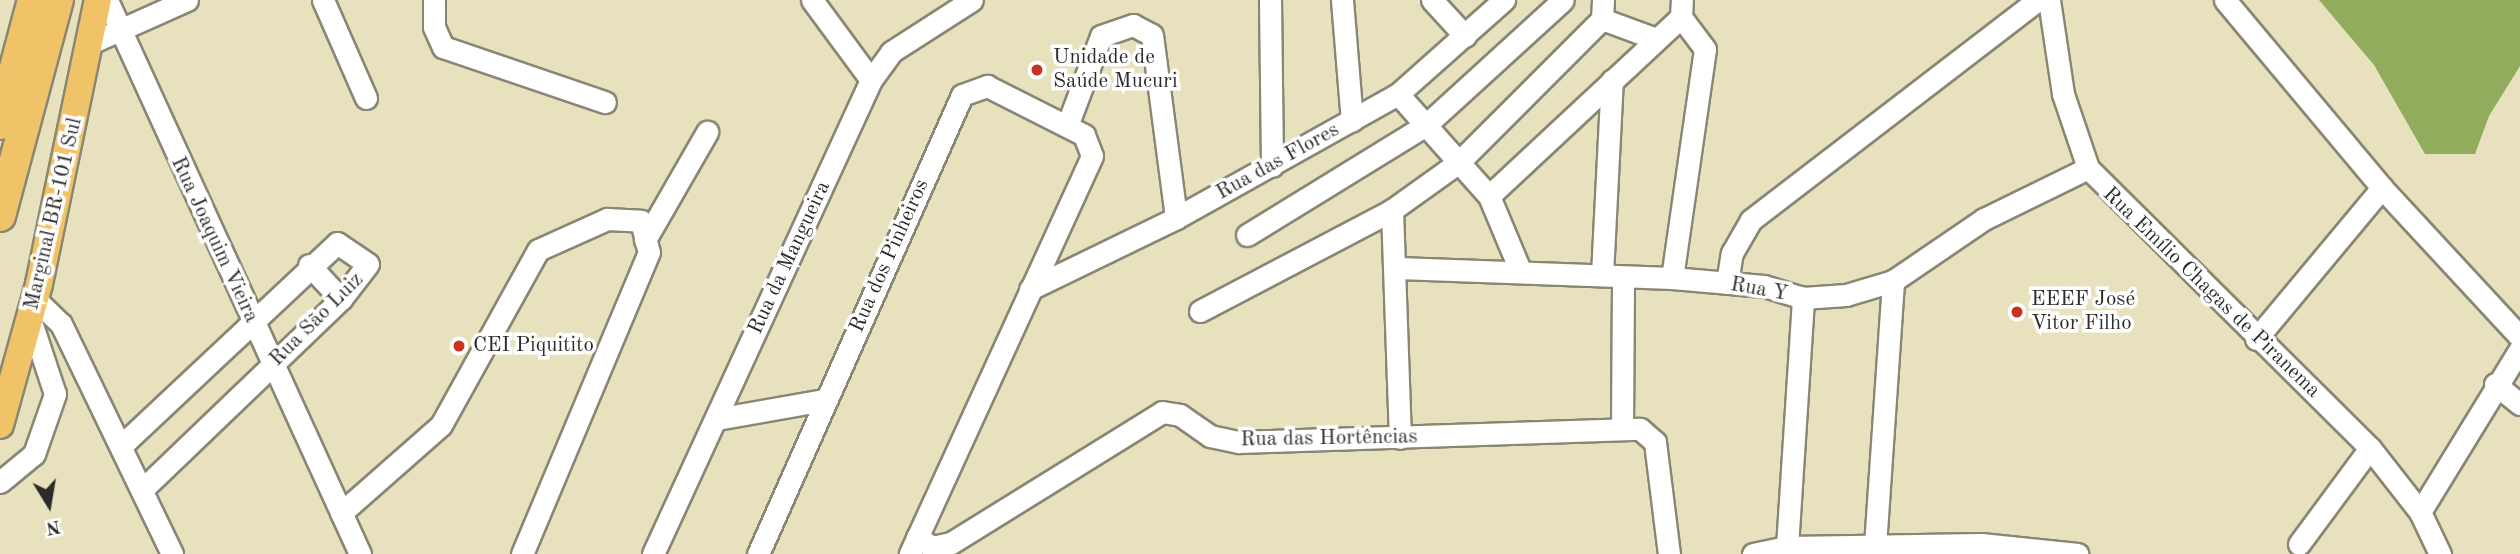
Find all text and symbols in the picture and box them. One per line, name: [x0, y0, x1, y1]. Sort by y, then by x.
place label: Unidade de Saúde Mucuri: [1053, 45, 1178, 95]
marker: Unidade de Saúde Mucuri: [1027, 60, 1047, 80]
street label: Marginal BR-101 Sul: [20, 115, 88, 313]
street label: Rua das Flores: [1212, 118, 1344, 206]
street label: Rua Joaquim Vieira: [165, 153, 263, 327]
street label: Rua dos Pinheiros: [845, 175, 935, 337]
street label: Rua da Mangueira: [744, 177, 836, 339]
street label: Rua Emílio Chagas de Piranema: [2097, 182, 2325, 404]
street label: Rua São Luiz: [265, 268, 369, 372]
street label: Rua Y: [1728, 273, 1790, 307]
place label: EEEF José Vitor Filho: [2031, 287, 2135, 337]
marker: EEEF José Vitor Filho: [2009, 304, 2025, 320]
place label: CEI Piquitito: [473, 333, 594, 359]
marker: CEI Piquitito: [451, 338, 467, 354]
street label: Rua das Hortências: [1240, 425, 1418, 453]
north arrow: [14, 470, 84, 540]
text: N: [44, 515, 62, 537]

